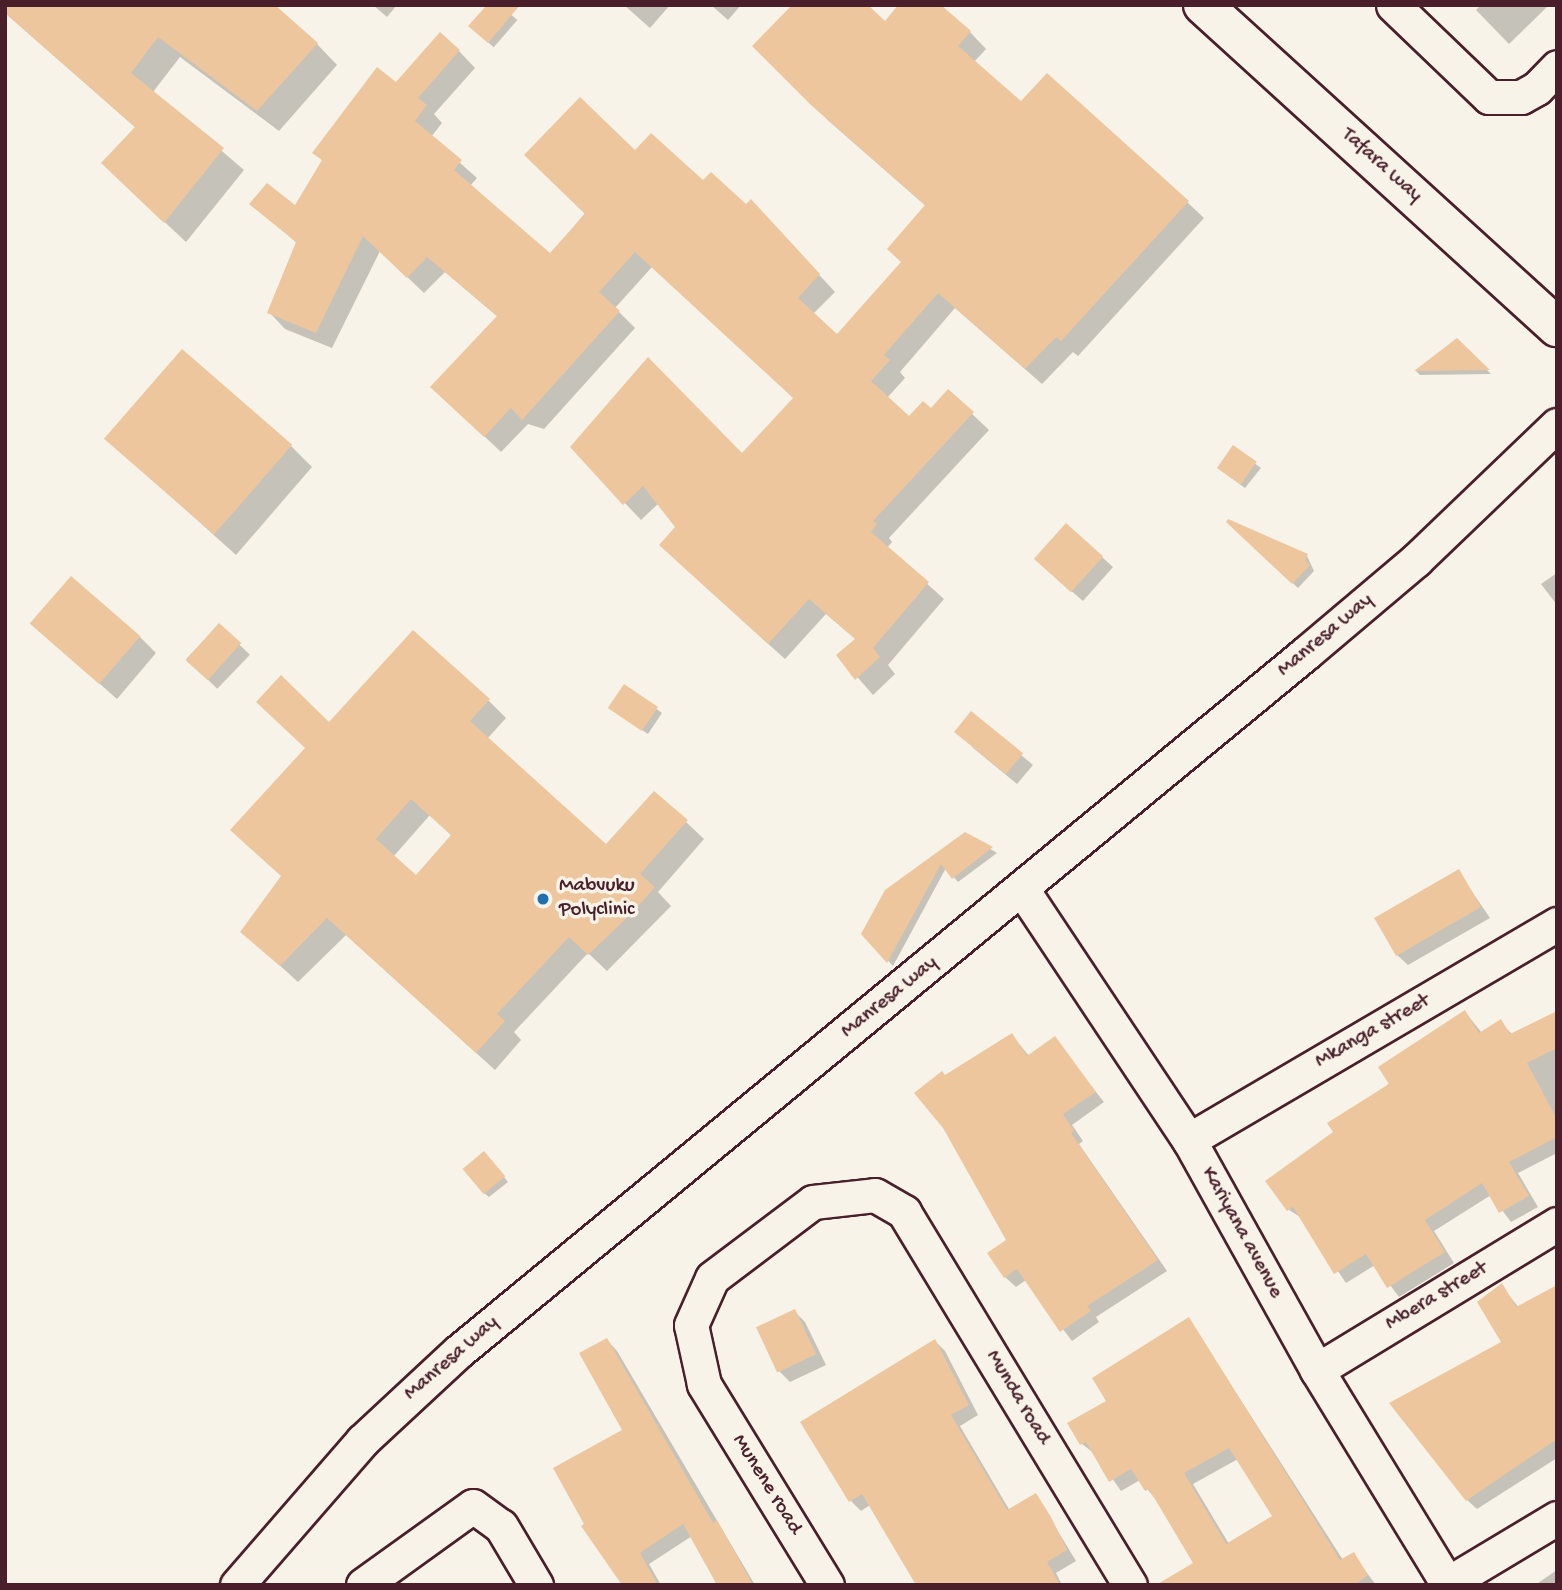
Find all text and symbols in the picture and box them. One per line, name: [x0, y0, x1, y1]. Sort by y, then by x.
street label: Tafara way: [1335, 123, 1427, 209]
street label: Manresa way: [1273, 589, 1379, 683]
place label: Mabvuku Polyclinic: [559, 874, 635, 924]
marker: Mabvuku Polyclinic: [533, 889, 553, 909]
street label: Manresa way: [837, 951, 943, 1045]
street label: Mkanga street: [1311, 989, 1435, 1075]
street label: Kariyana avenue: [1195, 1163, 1287, 1303]
street label: Mbera street: [1381, 1257, 1493, 1337]
street label: Manresa way: [400, 1311, 504, 1407]
street label: Munda road: [979, 1346, 1055, 1450]
street label: Munene road: [725, 1430, 807, 1540]

